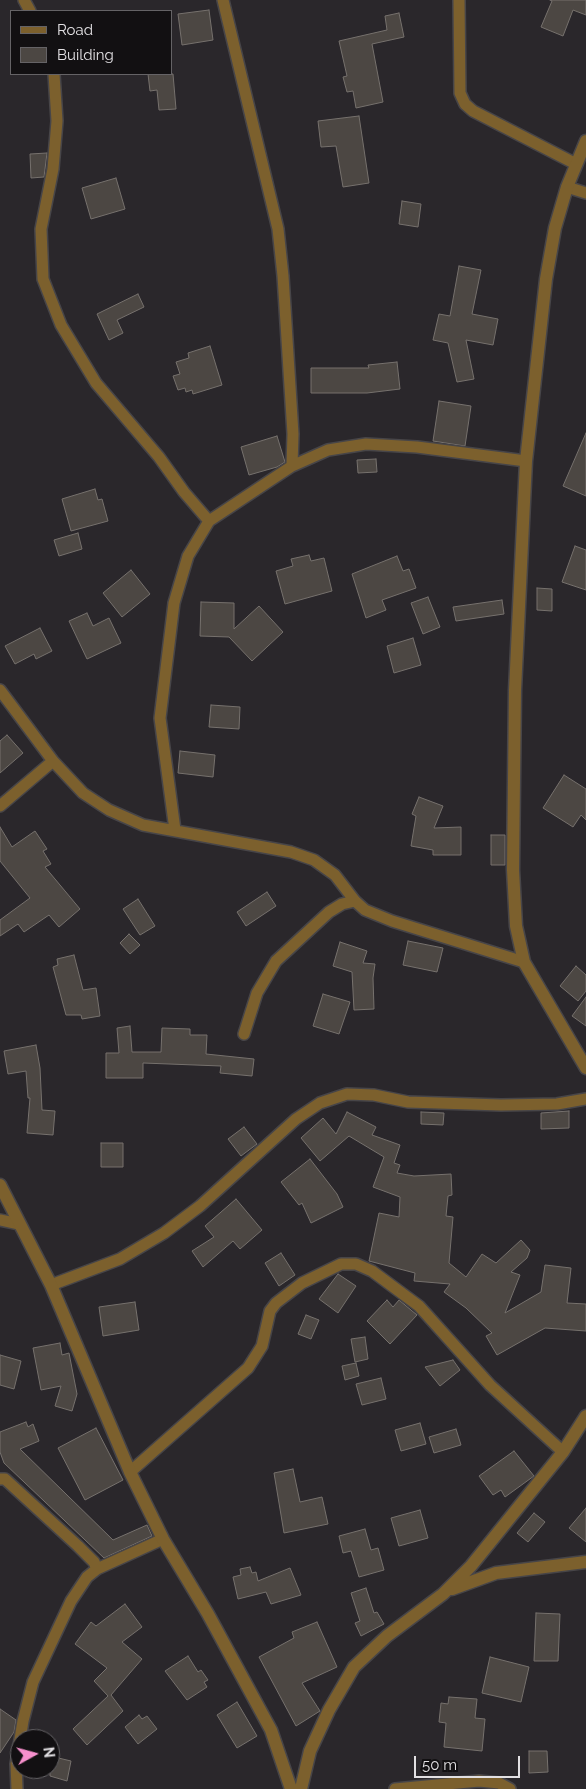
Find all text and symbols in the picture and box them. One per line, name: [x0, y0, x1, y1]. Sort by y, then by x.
legend: [10, 10, 172, 75]
text: Road: [57, 21, 93, 39]
text: Building: [57, 46, 114, 64]
north arrow: [10, 1729, 60, 1779]
text: N: [40, 1746, 57, 1759]
scale bar: [416, 1746, 522, 1778]
text: 50 m: [422, 1756, 457, 1774]

